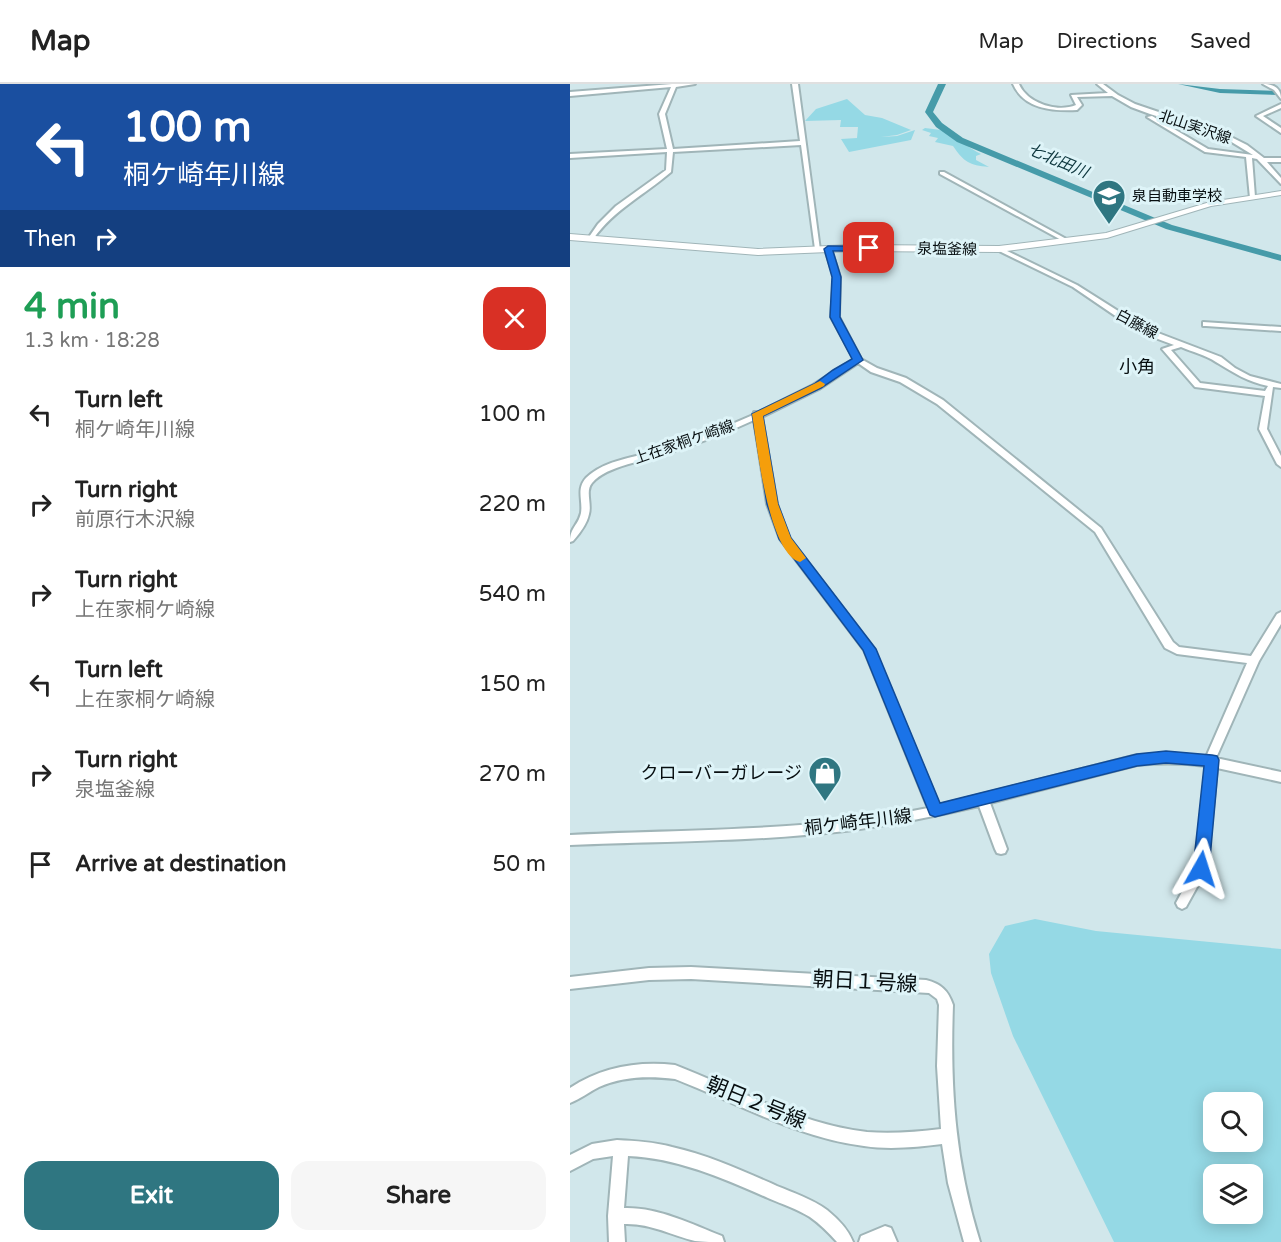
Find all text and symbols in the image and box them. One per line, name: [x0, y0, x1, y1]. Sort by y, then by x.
text: Map: [30, 24, 90, 58]
text: Map: [978, 29, 1024, 54]
text: Directions: [1057, 29, 1157, 54]
text: Saved: [1190, 29, 1251, 54]
text: 100 m: [123, 102, 252, 153]
street label: 北山実沢線: [1157, 106, 1233, 148]
icon: left: [24, 108, 102, 186]
water label: 七北田川: [1025, 139, 1093, 183]
text: 桐ケ崎年川線: [123, 159, 285, 192]
school or university icon: 泉自動車学校: [1091, 178, 1127, 225]
place label: 泉自動車学校: [1132, 187, 1222, 205]
icon: right: [89, 222, 122, 255]
pin: [843, 222, 894, 273]
text: Then: [24, 226, 77, 252]
icon: arrive: [852, 231, 885, 264]
street label: 泉塩釜線: [917, 239, 977, 259]
text: 4 min: [24, 285, 120, 328]
button: close: [483, 287, 546, 350]
street label: 白藤線: [1113, 305, 1161, 343]
text: 1.3 km · 18:28: [24, 329, 160, 353]
district label: 小角: [1119, 356, 1155, 378]
text: Turn left: [75, 387, 163, 413]
icon: left: [24, 398, 57, 431]
text: 100 m: [479, 401, 546, 427]
street label: 上在家桐ケ崎線: [631, 416, 737, 468]
text: 桐ケ崎年川線: [75, 418, 195, 442]
text: Turn right: [75, 477, 177, 503]
icon: right: [24, 488, 57, 521]
text: 220 m: [479, 491, 546, 517]
text: 前原行木沢線: [75, 508, 195, 532]
text: Turn right: [75, 567, 177, 593]
icon: right: [24, 578, 57, 611]
text: 540 m: [479, 581, 546, 607]
text: 上在家桐ケ崎線: [75, 598, 215, 622]
text: Turn left: [75, 657, 163, 683]
icon: left: [24, 668, 57, 701]
text: 150 m: [479, 671, 546, 697]
text: 上在家桐ケ崎線: [75, 688, 215, 712]
text: Turn right: [75, 747, 177, 773]
shop icon: クローバーガレージ: [807, 755, 843, 802]
icon: right: [24, 758, 57, 791]
text: 270 m: [479, 761, 546, 787]
place label: クローバーガレージ: [641, 762, 802, 784]
text: 泉塩釜線: [75, 778, 155, 802]
street label: 桐ケ崎年川線: [803, 805, 913, 839]
position arrow: [1169, 837, 1233, 901]
icon: arrive: [24, 848, 57, 881]
text: Arrive at destination: [75, 851, 286, 877]
text: 50 m: [492, 851, 546, 877]
street label: 朝日１号線: [812, 967, 918, 997]
street label: 朝日２号線: [703, 1072, 809, 1134]
map controls: [1203, 1092, 1263, 1224]
button: search: [1203, 1092, 1263, 1152]
button: Exit: [24, 1161, 279, 1230]
button: Share: [291, 1161, 546, 1230]
button: layers: [1203, 1164, 1263, 1224]

